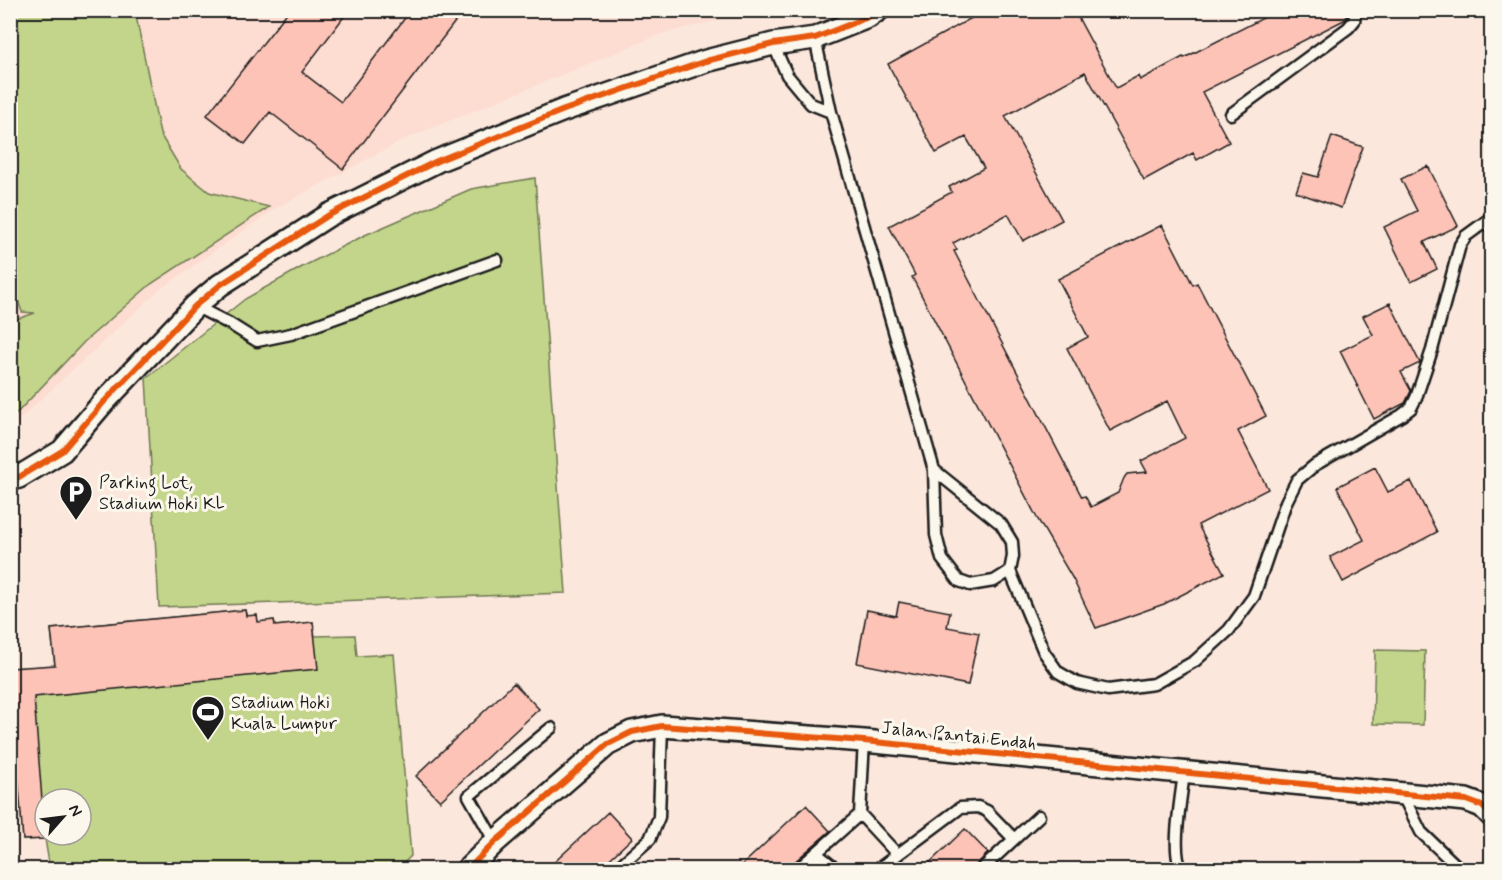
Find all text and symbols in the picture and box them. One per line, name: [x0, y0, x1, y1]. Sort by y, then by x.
place label: Parking Lot, Stadium Hoki KL: [99, 471, 225, 516]
parking icon: Parking Lot, Stadium Hoki KL: [58, 474, 94, 521]
place label: Stadium Hoki Kuala Lumpur: [231, 691, 338, 736]
sports icon: Stadium Hoki Kuala Lumpur: [190, 694, 226, 741]
street label: Jalan Pantai Endah: [880, 716, 1037, 756]
north arrow: [33, 787, 93, 847]
text: N: [63, 801, 87, 820]

